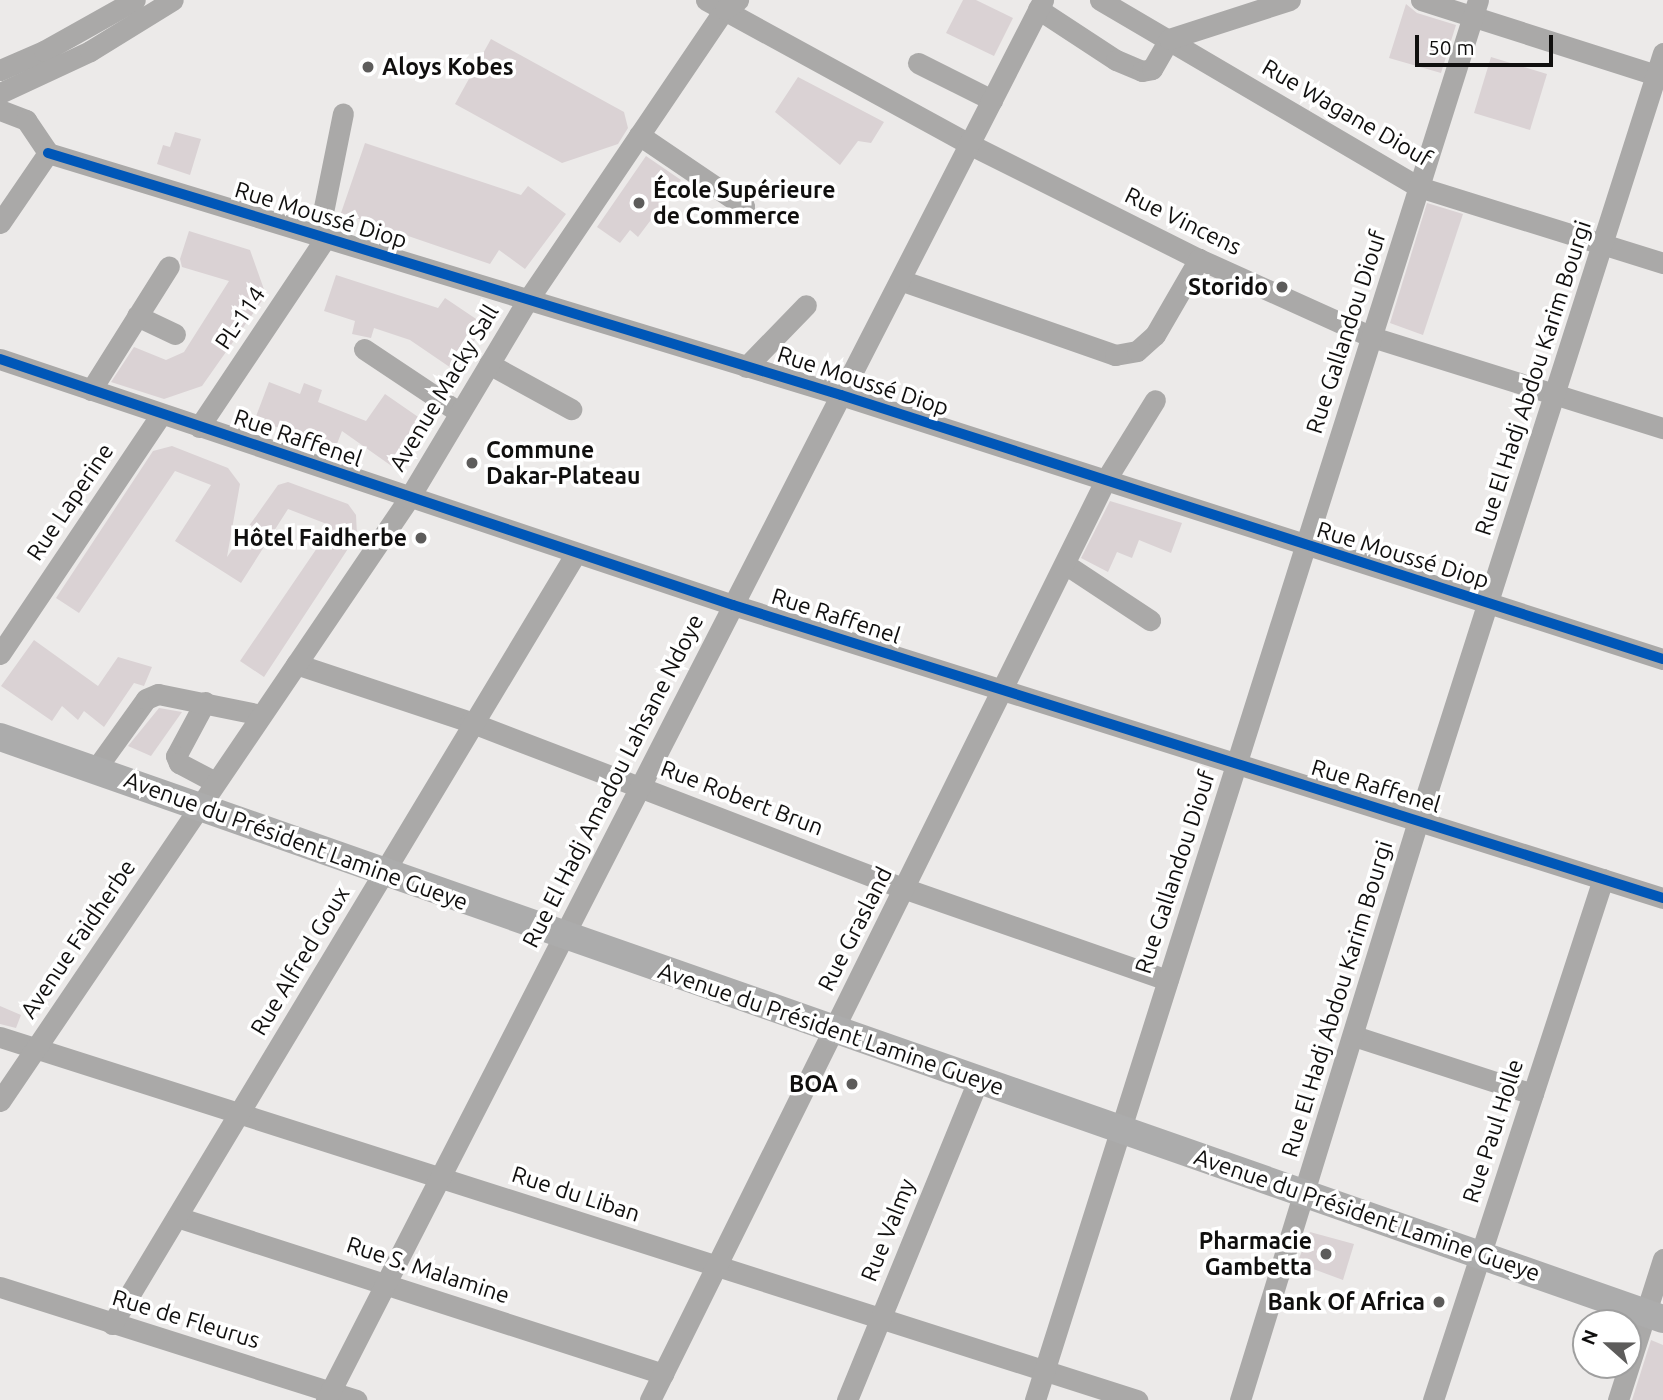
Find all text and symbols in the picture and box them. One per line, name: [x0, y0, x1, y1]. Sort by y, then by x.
scale bar: [1418, 21, 1556, 65]
text: 50 m: [1428, 35, 1475, 59]
place label: Aloys Kobes: [382, 53, 514, 81]
street label: Rue Wagane Diouf: [1257, 53, 1437, 173]
marker: Aloys Kobes: [360, 59, 376, 75]
street label: Rue Moussé Diop: [232, 176, 410, 254]
place label: École Supérieure de Commerce: [653, 176, 835, 230]
street label: Rue Vincens: [1120, 181, 1246, 261]
marker: École Supérieure de Commerce: [631, 195, 647, 211]
street label: Rue El Hadj Abdou Karim Bourgi: [1469, 217, 1597, 539]
street label: Rue Gallandou Diouf: [1300, 227, 1392, 437]
place label: Storido: [1188, 273, 1268, 301]
marker: Storido: [1274, 279, 1290, 295]
street label: PL-114: [209, 281, 271, 355]
street label: Avenue Macky Sall: [383, 300, 505, 476]
street label: Rue Moussé Diop: [774, 340, 952, 422]
street label: Rue Raffenel: [230, 403, 366, 473]
place label: Commune Dakar-Plateau: [486, 436, 640, 490]
street label: Rue Laperine: [21, 438, 119, 566]
marker: Commune Dakar-Plateau: [464, 455, 480, 471]
street label: Rue Moussé Diop: [1314, 516, 1492, 594]
place label: Hôtel Faidherbe: [233, 524, 407, 552]
marker: Hôtel Faidherbe: [413, 530, 429, 546]
street label: Rue Raffenel: [768, 582, 904, 650]
street label: Rue El Hadj Amadou Lahsane Ndoye: [517, 610, 709, 952]
street label: Rue Raffenel: [1308, 753, 1444, 819]
street label: Rue Robert Brun: [657, 754, 827, 842]
street label: Avenue du Président Lamine Gueye: [120, 766, 472, 916]
street label: Rue Gallandou Diouf: [1129, 767, 1221, 977]
street label: Rue El Hadj Abdou Karim Bourgi: [1276, 837, 1398, 1161]
street label: Avenue Faidherbe: [15, 854, 141, 1024]
street label: Rue Grasland: [812, 862, 898, 996]
street label: Rue Alfred Goux: [245, 882, 355, 1040]
street label: Avenue du Président Lamine Gueye: [655, 957, 1007, 1101]
street label: Rue Paul Holle: [1457, 1056, 1529, 1206]
place label: BOA: [789, 1070, 838, 1098]
marker: BOA: [844, 1076, 860, 1092]
street label: Avenue du Président Lamine Gueye: [1191, 1143, 1543, 1287]
street label: Rue du Liban: [508, 1160, 644, 1228]
street label: Rue Valmy: [855, 1175, 921, 1285]
place label: Pharmacie Gambetta: [1199, 1227, 1312, 1281]
street label: Rue S. Malamine: [343, 1231, 513, 1309]
marker: Pharmacie Gambetta: [1318, 1246, 1334, 1262]
street label: Rue de Fleurus: [109, 1283, 263, 1355]
place label: Bank Of Africa: [1268, 1288, 1425, 1316]
marker: Bank Of Africa: [1431, 1294, 1447, 1310]
north arrow: [1572, 1309, 1642, 1379]
text: N: [1576, 1327, 1602, 1348]

